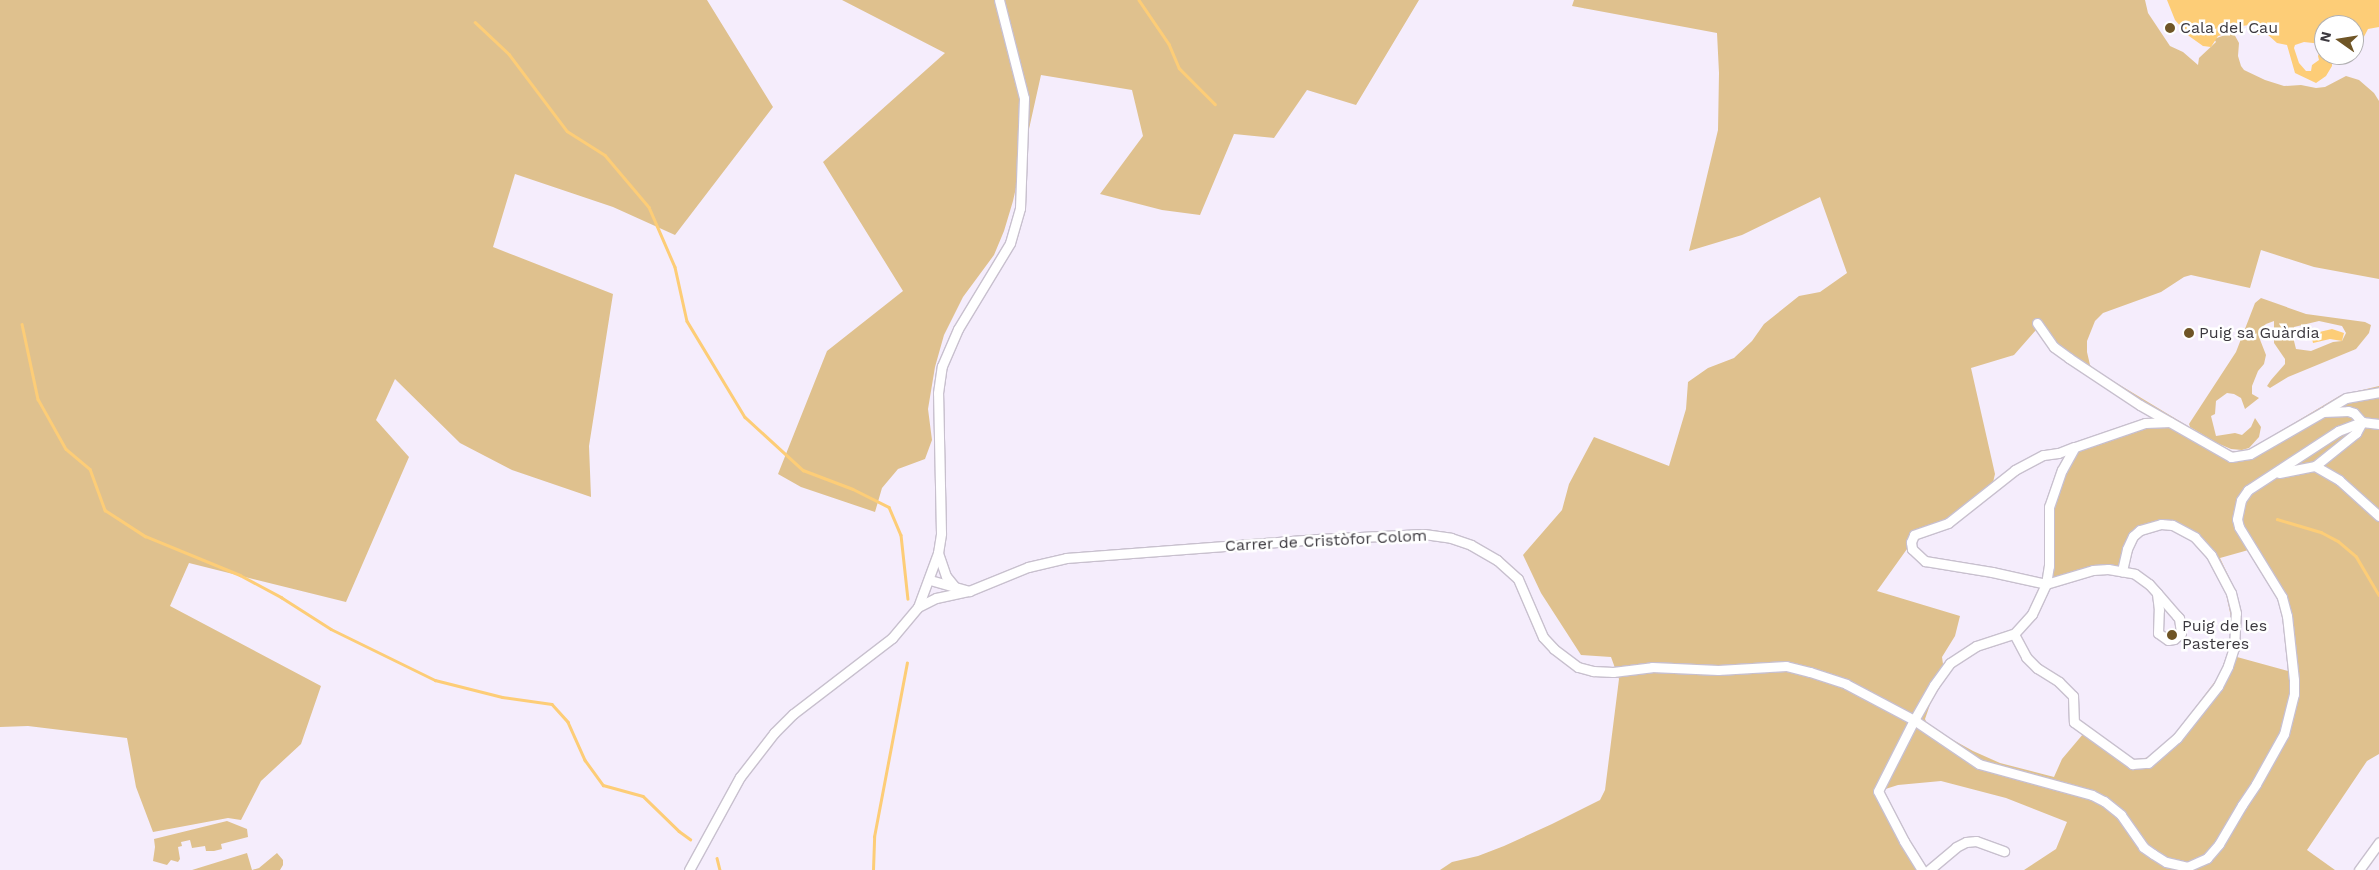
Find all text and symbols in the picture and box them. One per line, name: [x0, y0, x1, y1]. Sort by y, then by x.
north arrow: [2314, 15, 2364, 65]
place label: Cala del Cau: [2180, 18, 2279, 38]
marker: Cala del Cau: [2164, 22, 2176, 34]
text: N: [2316, 30, 2334, 44]
place label: Puig sa Guàrdia: [2199, 323, 2320, 343]
marker: Puig sa Guàrdia: [2183, 327, 2195, 339]
street label: Carrer de Cristòfor Colom: [1224, 526, 1428, 556]
place label: Puig de les Pasteres: [2182, 616, 2267, 654]
marker: Puig de les Pasteres: [2166, 629, 2178, 641]

